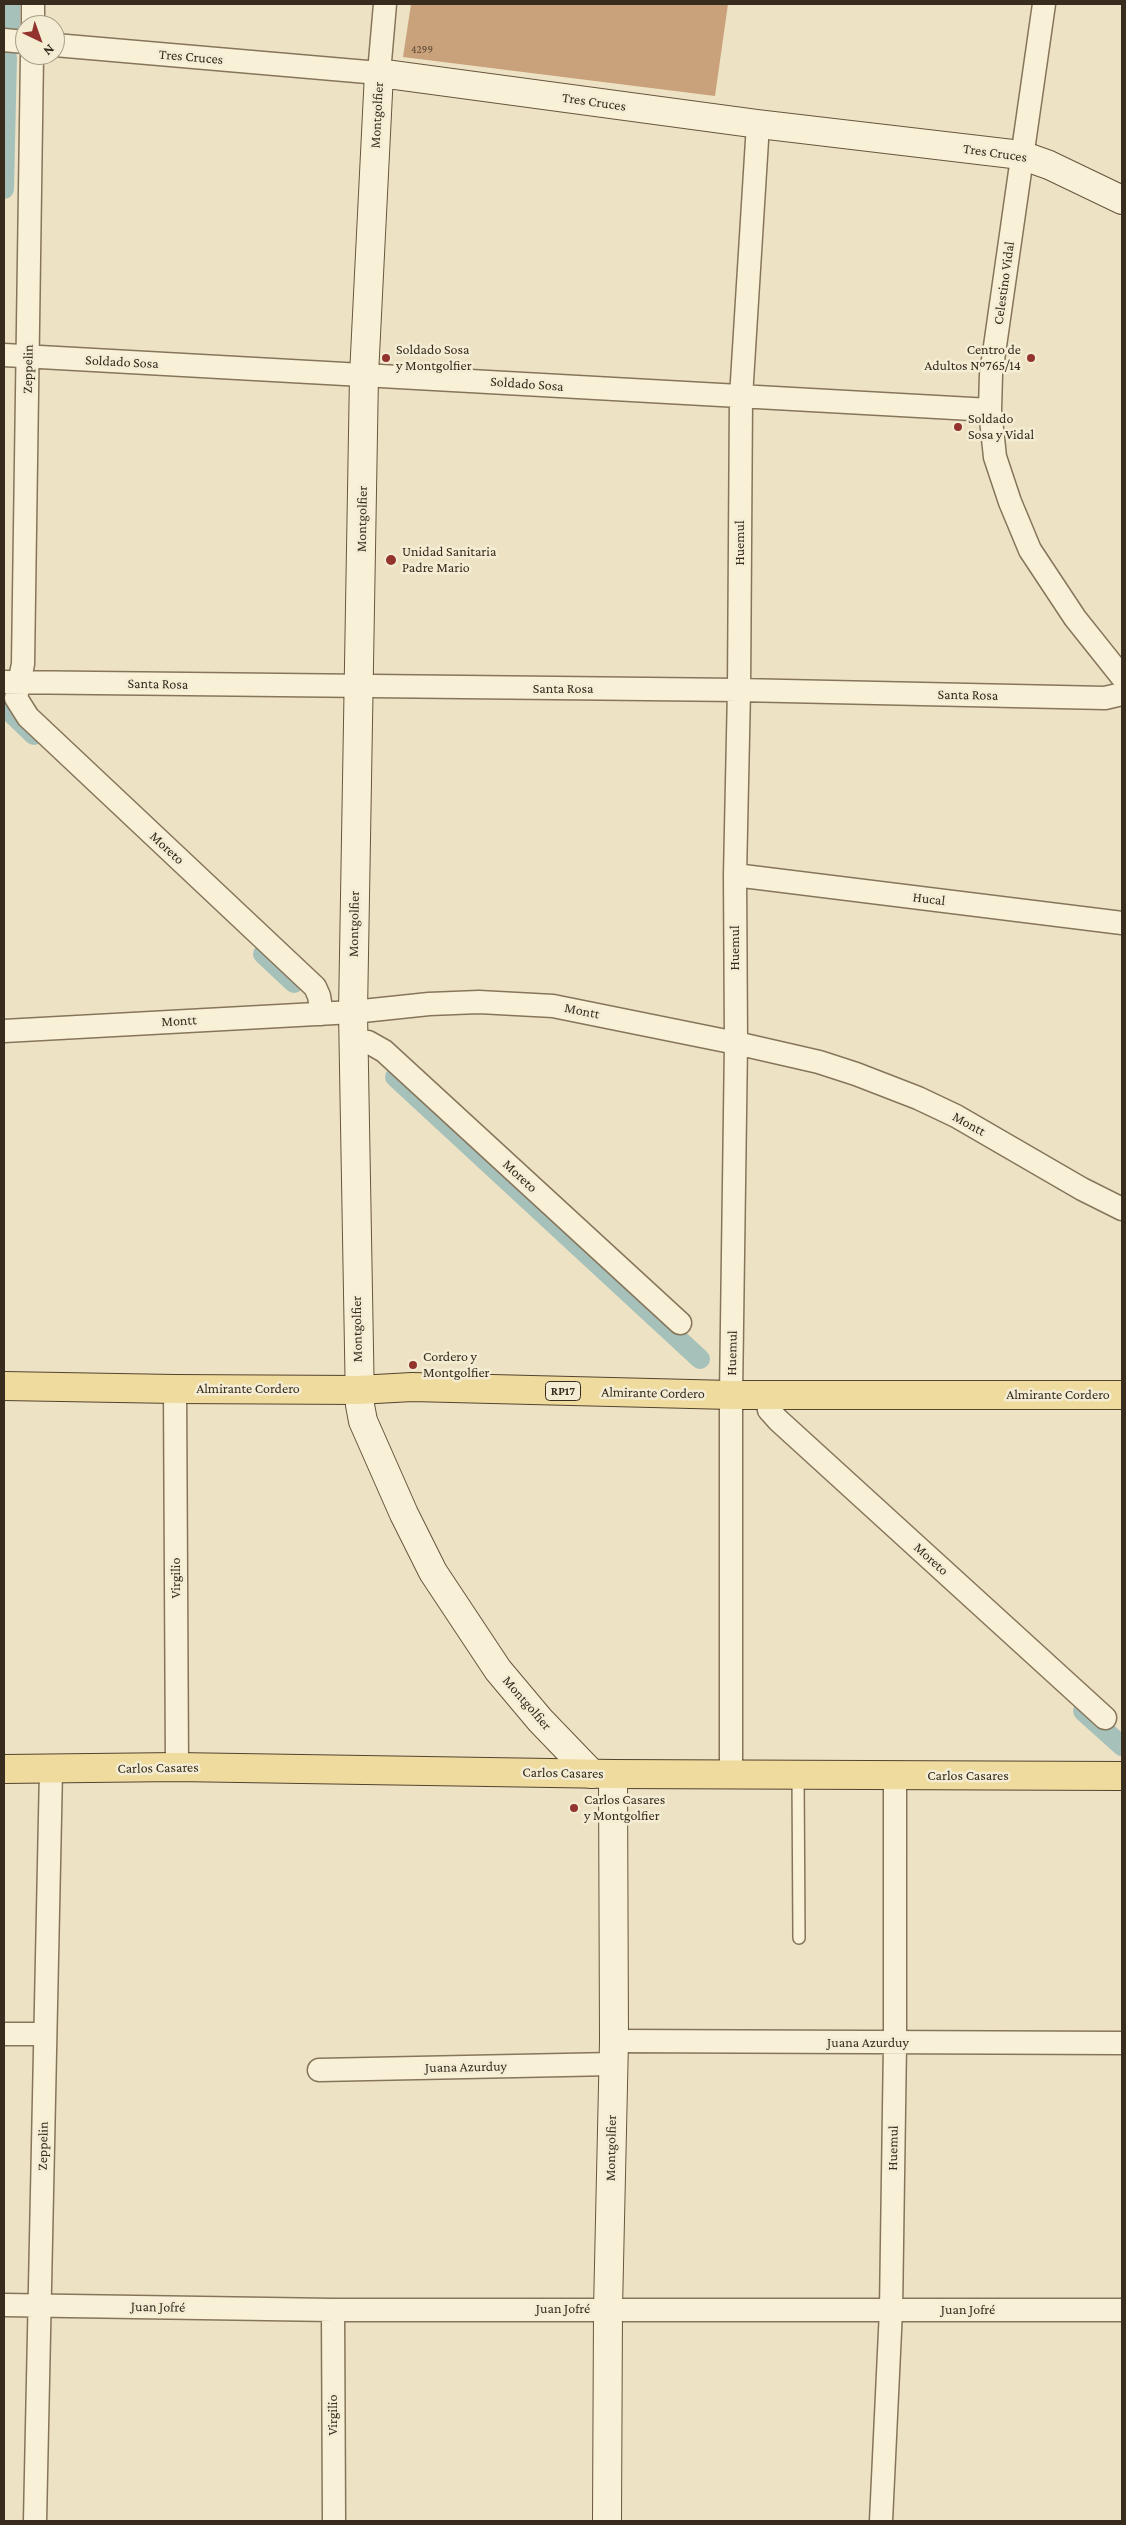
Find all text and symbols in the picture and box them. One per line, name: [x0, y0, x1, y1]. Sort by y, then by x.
north arrow: [15, 15, 65, 65]
text: N: [40, 41, 58, 60]
house number: 4299: [411, 43, 433, 57]
street label: Tres Cruces: [158, 46, 224, 68]
street label: Montgolfier: [367, 81, 387, 149]
street label: Tres Cruces: [561, 89, 627, 115]
street label: Tres Cruces: [962, 140, 1028, 166]
street label: Celestino Vidal: [990, 240, 1018, 326]
place label: Soldado Sosa y Montgolfier: [396, 342, 472, 374]
place label: Centro de Adultos Nº765/14: [924, 342, 1021, 374]
street label: Zeppelin: [19, 344, 37, 394]
street label: Soldado Sosa: [85, 352, 159, 372]
marker: Soldado Sosa y Montgolfier: [380, 352, 392, 364]
marker: Centro de Adultos Nº765/14: [1025, 352, 1037, 364]
street label: Soldado Sosa: [490, 373, 564, 395]
place label: Soldado Sosa y Vidal: [968, 411, 1034, 444]
marker: Soldado Sosa y Vidal: [952, 421, 964, 433]
street label: Montgolfier: [353, 486, 371, 552]
street label: Huemul: [732, 520, 748, 566]
place label: Unidad Sanitaria Padre Mario: [402, 544, 496, 576]
marker: Unidad Sanitaria Padre Mario: [384, 553, 398, 567]
street label: Santa Rosa: [127, 675, 189, 693]
street label: Santa Rosa: [533, 681, 593, 697]
street label: Santa Rosa: [937, 686, 999, 704]
street label: Moreto: [146, 828, 188, 868]
street label: Hucal: [912, 889, 946, 909]
street label: Montgolfier: [345, 891, 363, 957]
street label: Huemul: [727, 925, 743, 971]
street label: Montt: [563, 999, 601, 1023]
street label: Montt: [161, 1012, 197, 1030]
street label: Montt: [949, 1108, 989, 1140]
street label: Moreto: [499, 1156, 541, 1196]
street label: Montgolfier: [348, 1296, 366, 1362]
street label: Huemul: [723, 1330, 741, 1376]
place label: Cordero y Montgolfier: [423, 1349, 490, 1381]
marker: Cordero y Montgolfier: [407, 1359, 419, 1371]
street label: Almirante Cordero: [196, 1381, 300, 1397]
road number: RP17: [546, 1382, 580, 1400]
street label: Almirante Cordero: [601, 1384, 705, 1402]
street label: Almirante Cordero: [1006, 1387, 1110, 1403]
street label: Moreto: [910, 1539, 952, 1579]
street label: Virgilio: [168, 1558, 184, 1598]
street label: Montgolfier: [499, 1672, 555, 1734]
street label: Carlos Casares: [117, 1759, 199, 1777]
street label: Carlos Casares: [522, 1764, 604, 1782]
street label: Carlos Casares: [927, 1768, 1009, 1784]
place label: Carlos Casares y Montgolfier: [584, 1792, 665, 1824]
marker: Carlos Casares y Montgolfier: [568, 1802, 580, 1814]
street label: Juana Azurduy: [827, 2035, 909, 2051]
street label: Juana Azurduy: [425, 2058, 507, 2076]
street label: Montgolfier: [602, 2115, 620, 2181]
street label: Zeppelin: [34, 2121, 52, 2171]
street label: Huemul: [884, 2125, 902, 2171]
street label: Juan Jofré: [131, 2298, 185, 2316]
street label: Juan Jofré: [536, 2301, 590, 2317]
street label: Juan Jofré: [941, 2302, 995, 2318]
street label: Virgilio: [325, 2395, 341, 2435]

